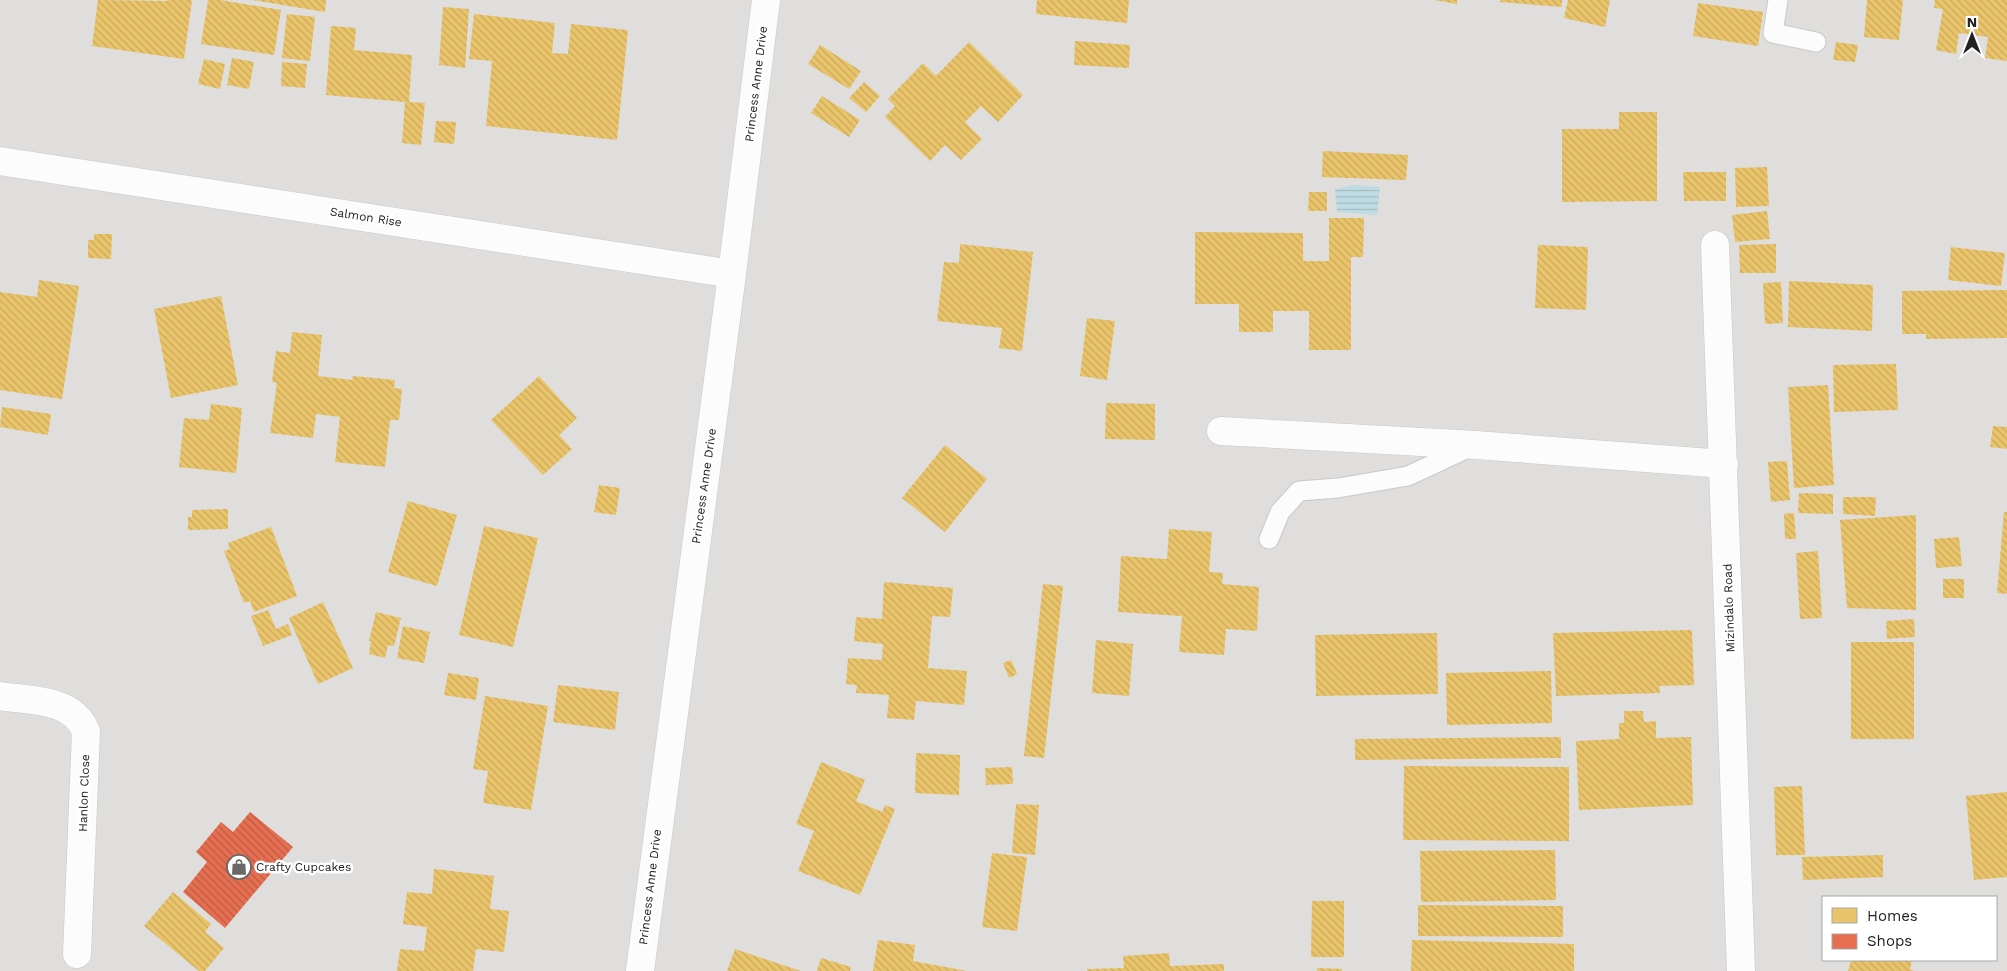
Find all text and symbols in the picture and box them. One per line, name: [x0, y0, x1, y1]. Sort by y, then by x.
north arrow: [1947, 10, 1997, 60]
text: N: [1967, 14, 1977, 30]
street label: Princess Anne Drive: [742, 25, 770, 143]
street label: Salmon Rise: [329, 204, 403, 230]
street label: Princess Anne Drive: [689, 427, 719, 545]
street label: Mizindalo Road: [1720, 563, 1738, 653]
street label: Hanlon Close: [76, 754, 92, 832]
street label: Princess Anne Drive: [636, 828, 664, 946]
shop icon: Crafty Cupcakes: [226, 854, 252, 880]
place label: Crafty Cupcakes: [256, 860, 351, 874]
legend: [1822, 896, 1997, 961]
text: Homes: [1867, 907, 1918, 925]
text: Shops: [1867, 932, 1912, 950]

